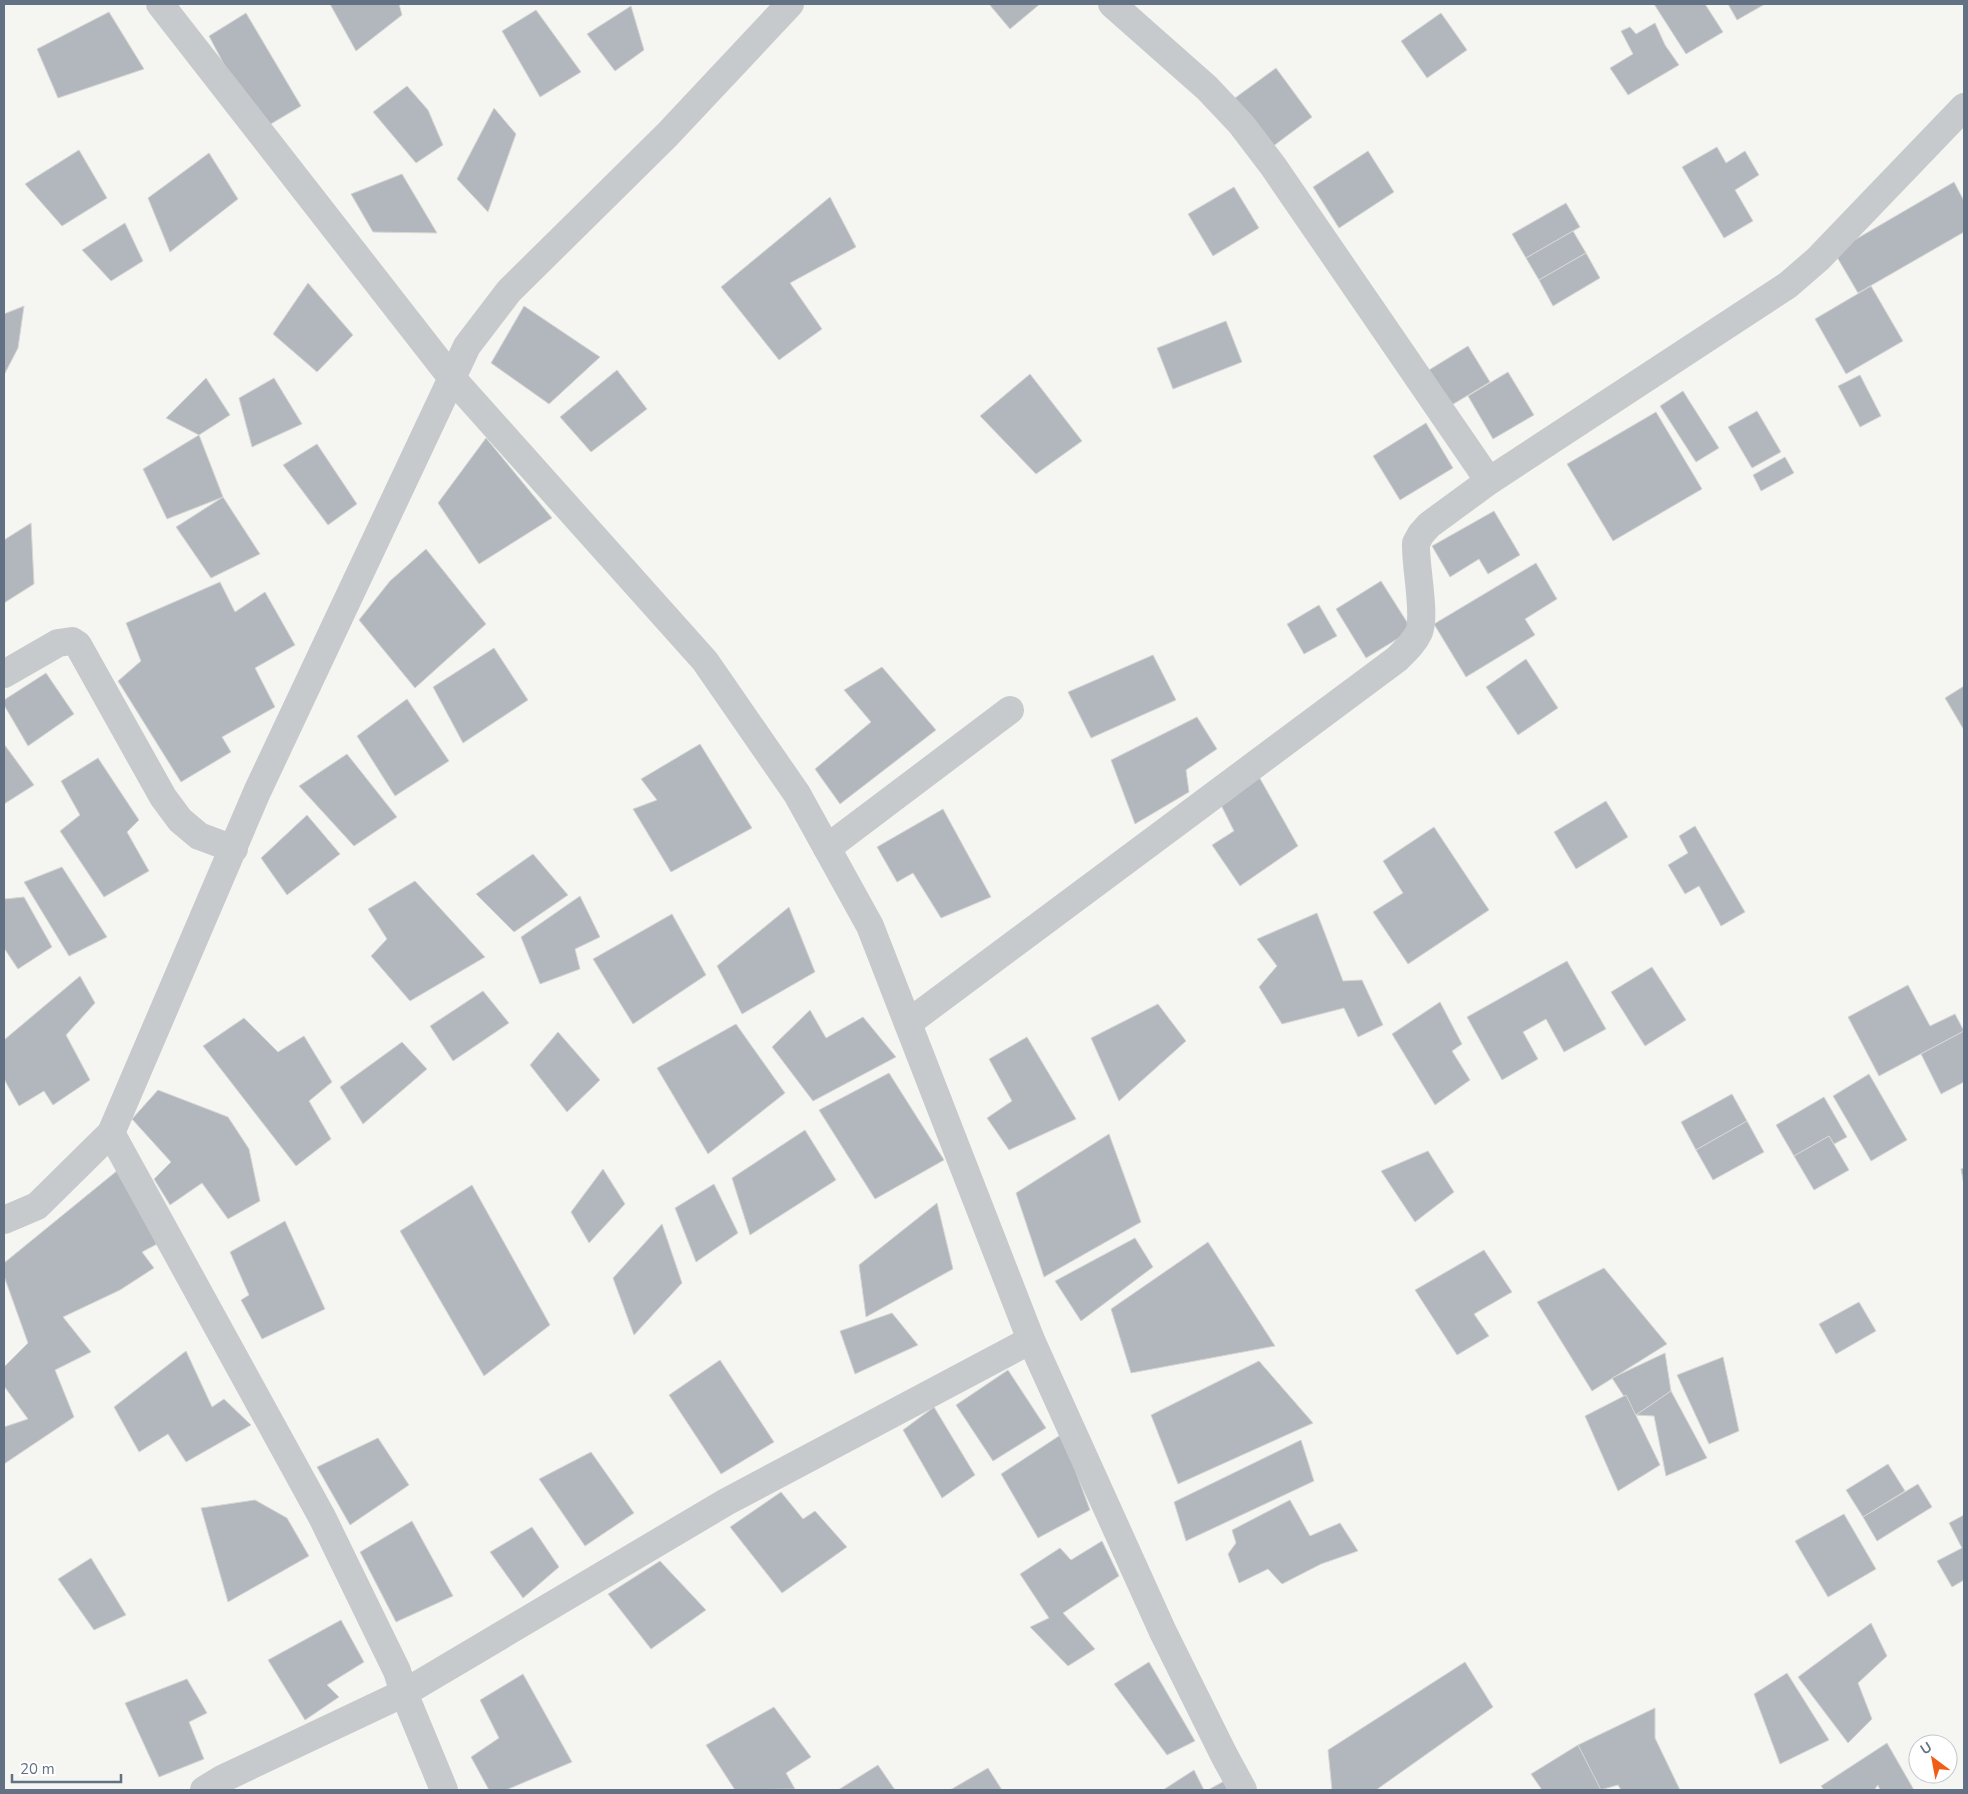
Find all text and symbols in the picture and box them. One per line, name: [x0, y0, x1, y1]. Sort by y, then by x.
north arrow: [1908, 1734, 1958, 1784]
text: U: [1917, 1738, 1936, 1759]
scale bar: [12, 1752, 121, 1784]
text: 20 m: [20, 1759, 55, 1779]

